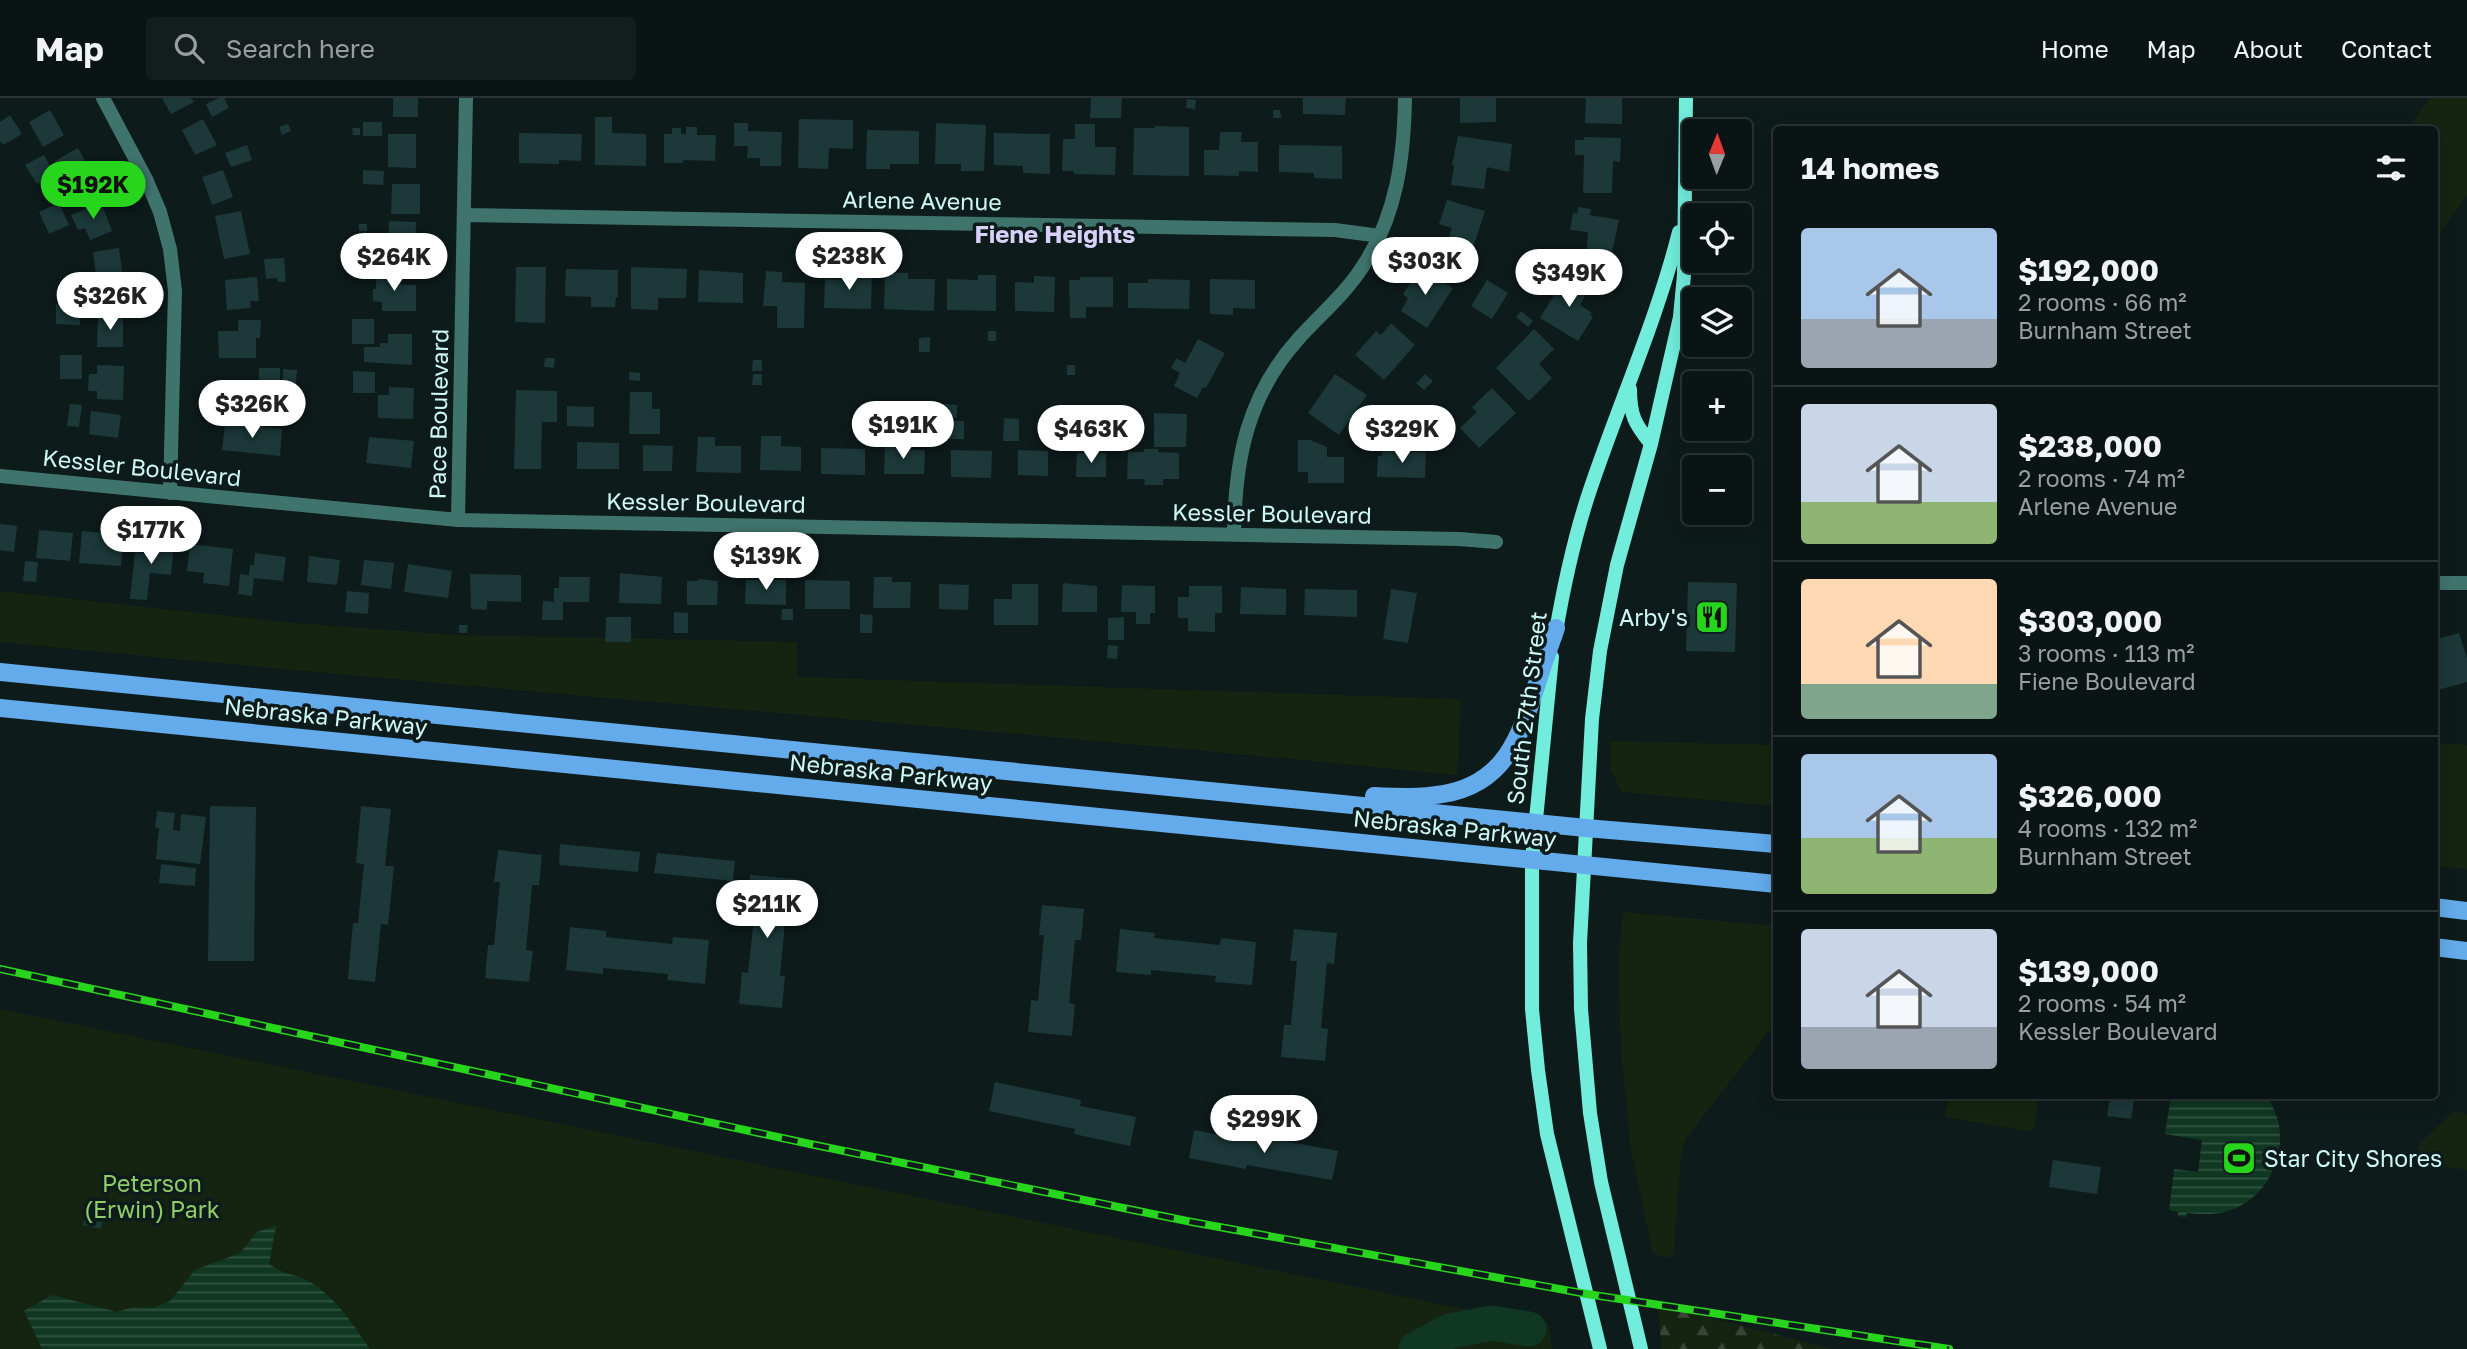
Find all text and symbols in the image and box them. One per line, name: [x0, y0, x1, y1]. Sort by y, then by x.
search box: [146, 17, 636, 80]
text: Map: [35, 29, 104, 68]
icon: search: [170, 29, 208, 67]
text: Search here: [226, 33, 375, 64]
text: Home: [2041, 34, 2109, 63]
text: Map: [2147, 34, 2196, 63]
text: About: [2234, 34, 2303, 63]
text: Contact: [2341, 34, 2432, 63]
north arrow: [1682, 119, 1752, 189]
map controls: [1682, 119, 1752, 525]
icon: filters: [2372, 149, 2410, 187]
text: 14 homes: [1801, 150, 1940, 186]
pin: $192K: [44, 162, 142, 221]
text: $192K: [57, 170, 129, 198]
street label: Arlene Avenue: [842, 185, 1002, 215]
button: locate: [1682, 203, 1752, 273]
district label: Fiene Heights: [975, 219, 1136, 248]
pin: $238K: [800, 232, 898, 292]
pin: $264K: [345, 234, 443, 293]
pin: $303K: [1376, 238, 1474, 297]
text: $238K: [812, 241, 886, 269]
text: $264K: [356, 242, 432, 270]
text: $303K: [1387, 246, 1463, 274]
pin: $349K: [1520, 250, 1618, 309]
text: $192,000: [2018, 252, 2159, 288]
icon: home: [1857, 256, 1941, 340]
text: $349K: [1531, 258, 1607, 286]
pin: $326K: [61, 272, 159, 332]
text: $326K: [73, 281, 147, 309]
button: layers: [1682, 287, 1752, 357]
text: 2 rooms · 66 m²: [2018, 288, 2187, 316]
text: Burnham Street: [2018, 316, 2192, 344]
street label: Pace Boulevard: [423, 328, 453, 500]
button: +: [1682, 371, 1752, 441]
pin: $326K: [203, 380, 301, 440]
text: $326K: [215, 389, 289, 417]
pin: $191K: [854, 402, 952, 461]
pin: $463K: [1042, 406, 1140, 465]
pin: $329K: [1353, 406, 1451, 465]
text: $191K: [868, 410, 938, 438]
text: $463K: [1053, 414, 1129, 442]
text: $329K: [1365, 414, 1439, 442]
text: $238,000: [2018, 428, 2162, 464]
icon: home: [1857, 432, 1941, 516]
street label: Kessler Boulevard: [41, 443, 243, 491]
button: −: [1682, 455, 1752, 525]
text: 2 rooms · 74 m²: [2018, 464, 2185, 492]
street label: Kessler Boulevard: [606, 486, 806, 518]
text: Arlene Avenue: [2018, 492, 2177, 520]
street label: Kessler Boulevard: [1172, 497, 1372, 529]
pin: $177K: [102, 506, 200, 566]
text: $177K: [116, 515, 186, 543]
pin: $139K: [717, 532, 815, 592]
text: $139K: [730, 541, 802, 569]
restaurant icon: Arby's: [1693, 598, 1731, 636]
place label: Arby's: [1619, 603, 1688, 631]
text: $303,000: [2018, 603, 2162, 639]
icon: home: [1857, 607, 1941, 691]
street label: South 27th Street: [1500, 610, 1552, 806]
text: 3 rooms · 113 m²: [2018, 639, 2195, 667]
text: Fiene Boulevard: [2018, 667, 2196, 695]
street label: Nebraska Parkway: [223, 691, 429, 741]
street label: Nebraska Parkway: [788, 747, 994, 797]
text: $326,000: [2018, 778, 2162, 814]
icon: home: [1857, 782, 1941, 866]
street label: Nebraska Parkway: [1352, 803, 1558, 853]
text: 4 rooms · 132 m²: [2018, 814, 2197, 842]
text: Burnham Street: [2018, 842, 2192, 870]
pin: $211K: [718, 880, 816, 940]
text: $211K: [732, 889, 802, 917]
text: $139,000: [2018, 953, 2159, 989]
icon: home: [1857, 957, 1941, 1041]
text: 2 rooms · 54 m²: [2018, 989, 2186, 1017]
text: Kessler Boulevard: [2018, 1017, 2218, 1045]
pin: $299K: [1215, 1096, 1313, 1155]
text: $299K: [1226, 1104, 1302, 1132]
sports icon: Star City Shores: [2220, 1139, 2258, 1177]
place label: Star City Shores: [2264, 1144, 2442, 1172]
park label: Peterson (Erwin) Park: [84, 1169, 220, 1223]

